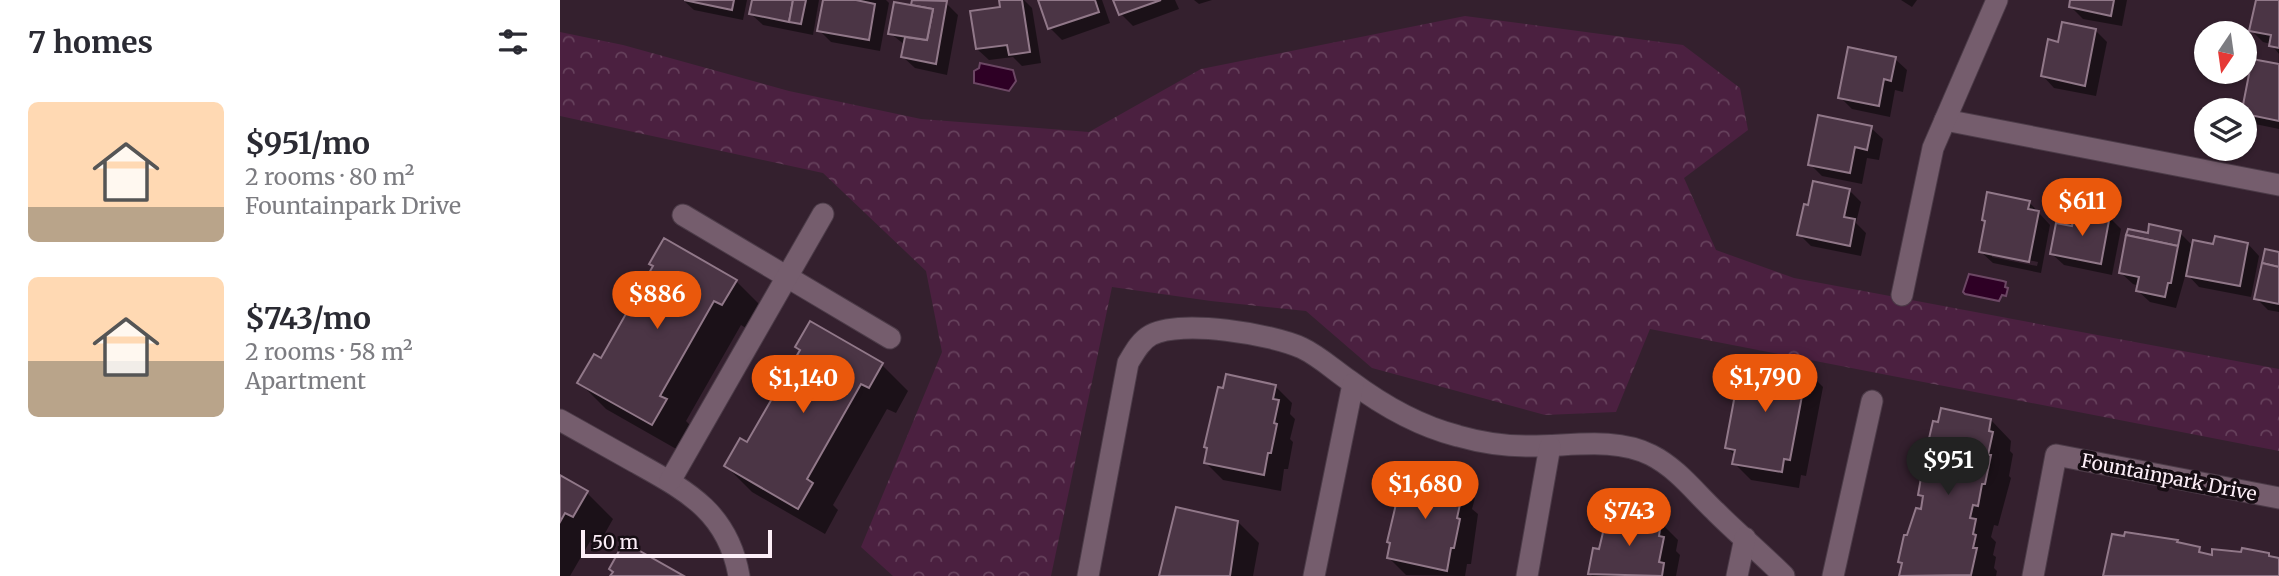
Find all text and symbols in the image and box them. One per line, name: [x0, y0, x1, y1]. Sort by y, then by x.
north arrow: [2194, 21, 2258, 84]
map controls: [2194, 21, 2257, 161]
text: 7 homes: [28, 23, 153, 61]
icon: filters: [494, 23, 532, 61]
button: layers: [2194, 98, 2257, 161]
text: $951/mo: [245, 124, 370, 162]
icon: home: [84, 130, 168, 214]
text: 2 rooms · 80 m²: [245, 162, 414, 191]
pin: $611: [2041, 178, 2123, 238]
text: $611: [2058, 186, 2106, 215]
text: Fountainpark Drive: [245, 191, 461, 220]
pin: $886: [616, 272, 698, 331]
text: $886: [628, 279, 686, 308]
text: $743/mo: [245, 299, 371, 337]
icon: home: [84, 305, 168, 389]
text: 2 rooms · 58 m²: [245, 337, 413, 366]
pin: $1,790: [1708, 354, 1822, 414]
pin: $1,140: [746, 356, 860, 415]
text: $1,790: [1728, 362, 1802, 391]
text: $1,140: [768, 363, 838, 392]
text: Apartment: [245, 366, 366, 395]
pin: $951: [1907, 438, 1989, 497]
text: $951: [1922, 445, 1974, 474]
street label: Fountainpark Drive: [2079, 448, 2259, 506]
pin: $1,680: [1368, 462, 1482, 521]
text: $1,680: [1388, 469, 1462, 498]
pin: $743: [1588, 489, 1670, 548]
text: $743: [1603, 496, 1655, 525]
scale bar: [581, 527, 772, 559]
text: 50 m: [592, 530, 638, 554]

